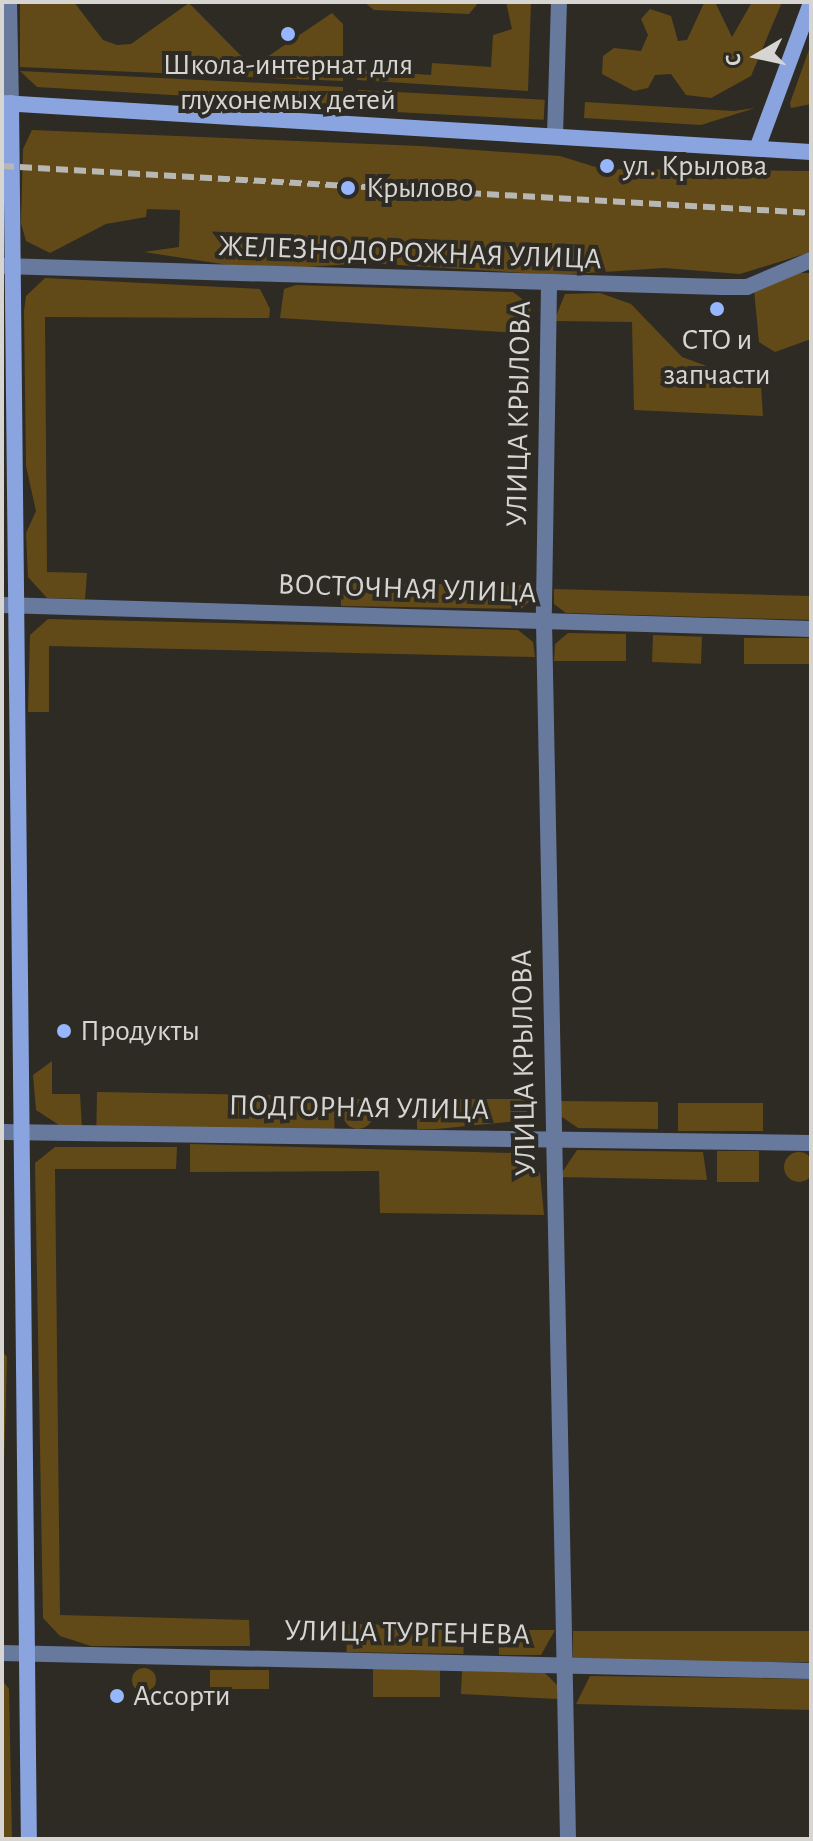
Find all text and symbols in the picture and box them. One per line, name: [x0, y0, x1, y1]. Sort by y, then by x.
north arrow: [717, 16, 797, 96]
marker: Школа-интернат для глухонемых детей: [279, 25, 297, 43]
place label: Школа-интернат для глухонемых детей: [163, 47, 413, 118]
text: С: [721, 52, 745, 67]
place label: ул. Крылова: [623, 148, 767, 184]
marker: ул. Крылова: [598, 157, 616, 175]
place label: Крылово: [366, 170, 473, 206]
marker: Крылово: [337, 177, 359, 199]
street label: ЖЕЛЕЗНОДОРОЖНАЯ УЛИЦА: [218, 228, 602, 278]
street label: УЛИЦА КРЫЛОВА: [499, 300, 539, 528]
marker: СТО и запчасти: [708, 300, 726, 318]
place label: СТО и запчасти: [663, 322, 771, 392]
street label: ВОСТОЧНАЯ УЛИЦА: [277, 566, 537, 612]
street label: УЛИЦА КРЫЛОВА: [504, 949, 544, 1177]
place label: Продукты: [80, 1013, 200, 1049]
marker: Продукты: [55, 1022, 73, 1040]
street label: ПОДГОРНАЯ УЛИЦА: [228, 1088, 490, 1128]
street label: УЛИЦА ТУРГЕНЕВА: [284, 1613, 530, 1653]
place label: Ассорти: [133, 1678, 231, 1714]
marker: Ассорти: [108, 1687, 126, 1705]

